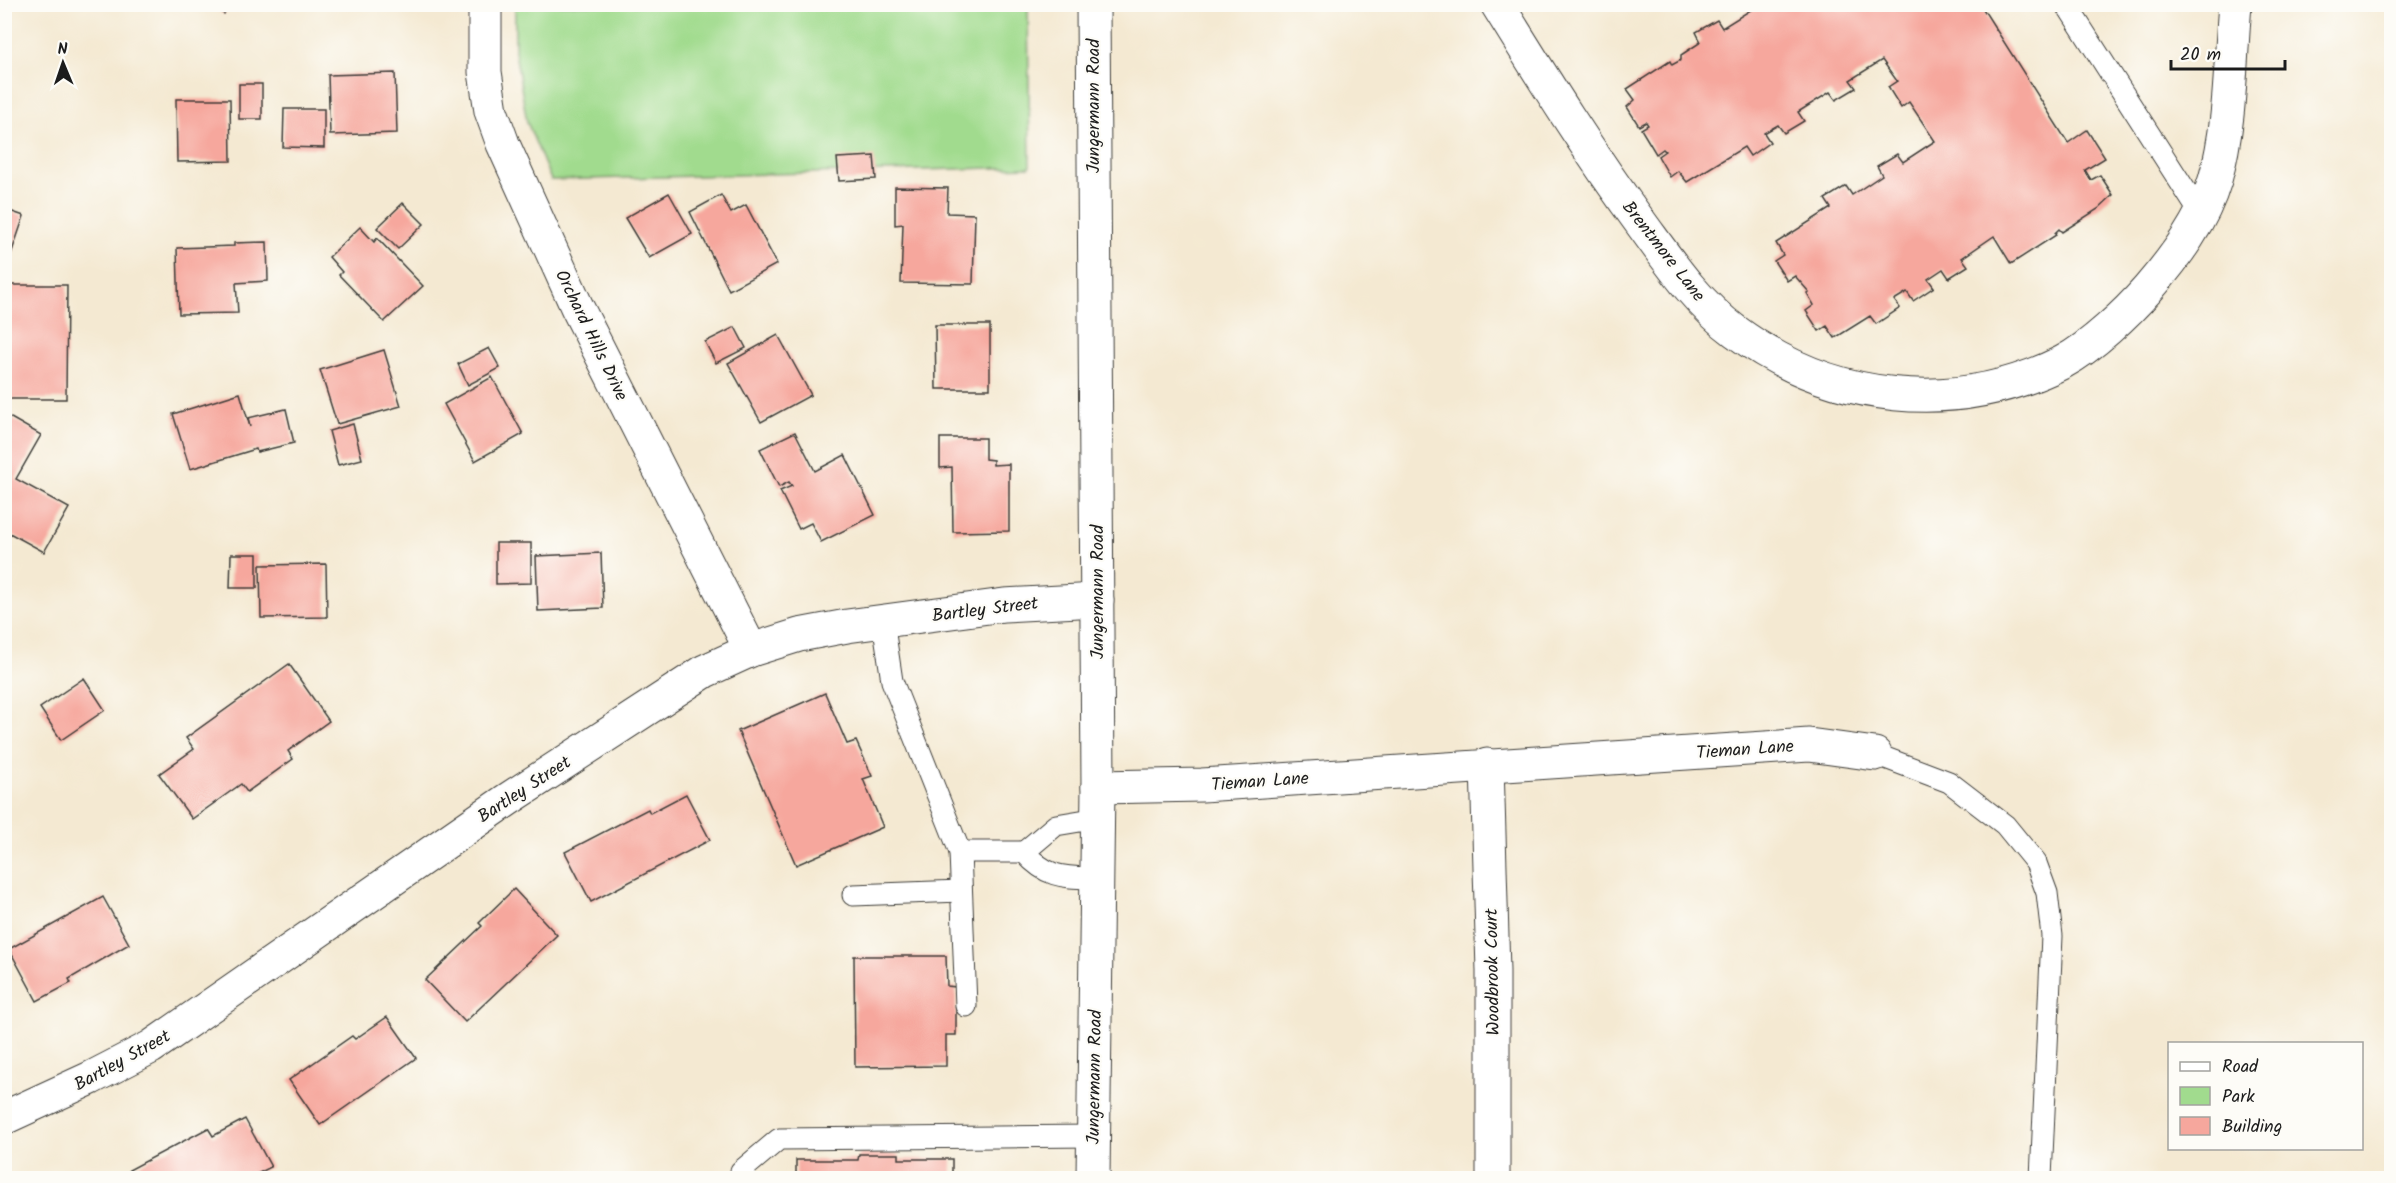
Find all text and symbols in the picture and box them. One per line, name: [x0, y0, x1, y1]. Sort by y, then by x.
north arrow: [33, 33, 93, 93]
scale bar: [2171, 33, 2285, 71]
text: N: [57, 37, 68, 62]
street label: Jungermann Road: [1080, 38, 1109, 173]
text: 20 m: [2180, 41, 2221, 70]
street label: Brentmore Lane: [1614, 195, 1712, 309]
street label: Orchard Hills Drive: [546, 265, 635, 406]
street label: Jungermann Road: [1084, 524, 1113, 659]
street label: Bartley Street: [930, 589, 1041, 631]
street label: Tieman Lane: [1695, 733, 1795, 768]
street label: Bartley Street: [472, 748, 578, 831]
street label: Tieman Lane: [1210, 765, 1310, 800]
street label: Woodbrook Court: [1478, 907, 1509, 1036]
street label: Jungermann Road: [1080, 1008, 1111, 1145]
street label: Bartley Street: [69, 1022, 177, 1100]
legend: [2168, 1042, 2363, 1150]
text: Road: [2222, 1053, 2259, 1082]
text: Park: [2222, 1083, 2255, 1112]
text: Building: [2222, 1113, 2282, 1142]

